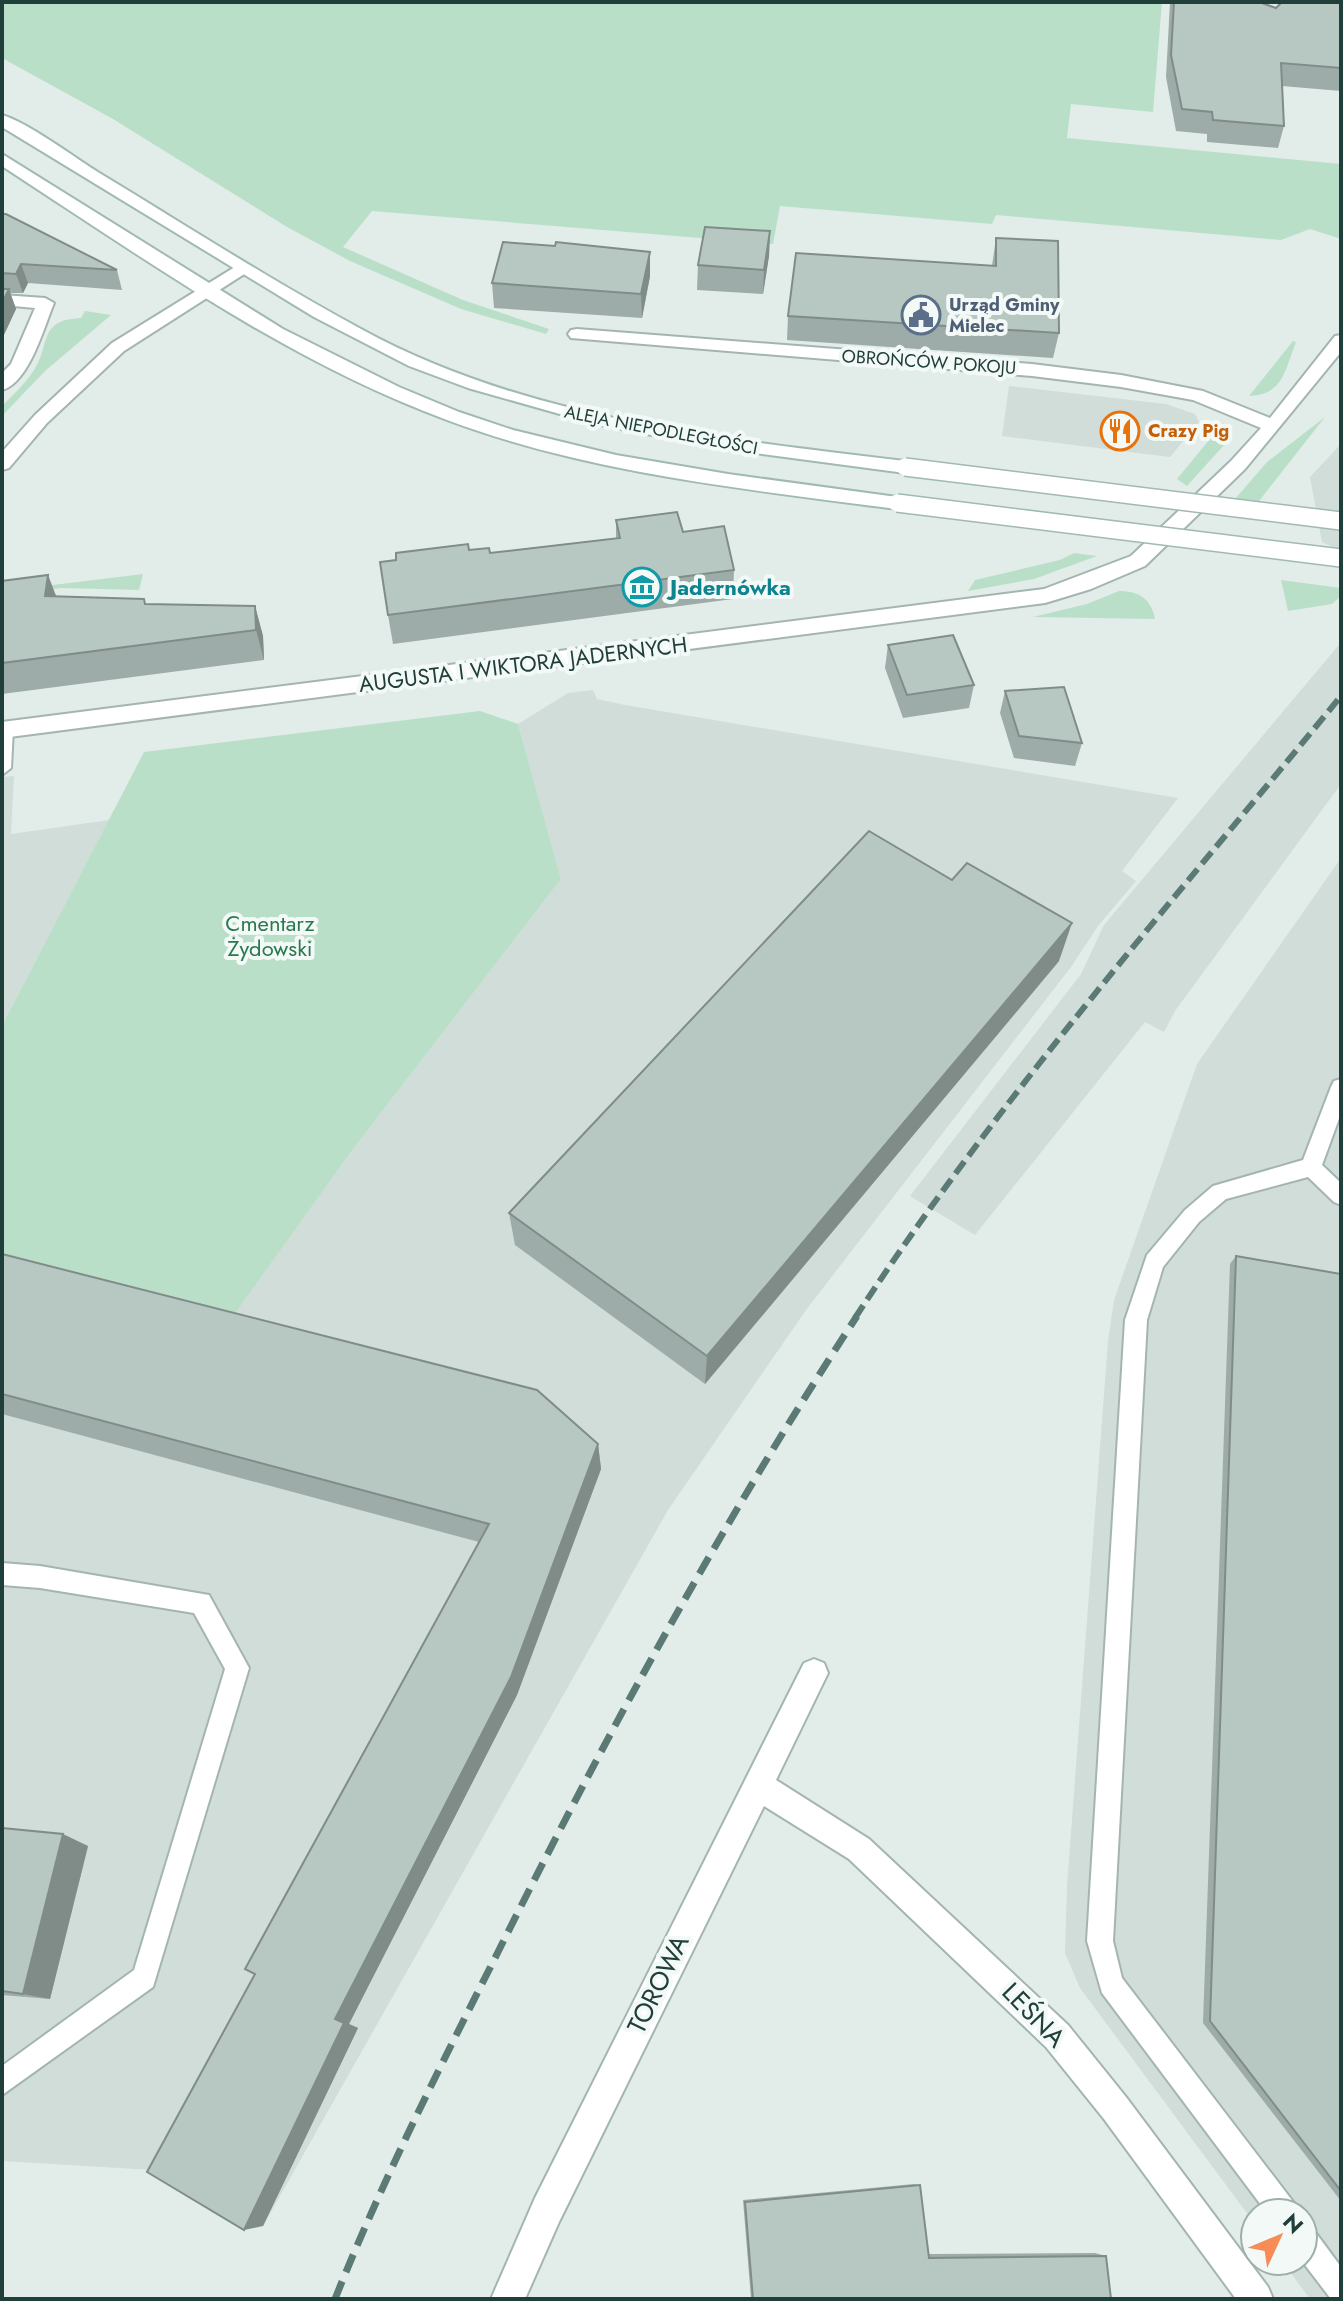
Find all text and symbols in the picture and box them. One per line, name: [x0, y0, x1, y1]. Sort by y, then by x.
place label: Urząd Gminy Mielec: [949, 292, 1060, 339]
public building icon: Urząd Gminy Mielec: [900, 294, 942, 336]
street label: OBROŃCÓW POKOJU: [841, 343, 1017, 381]
street label: ALEJA NIEPODLEGŁOŚCI: [562, 399, 760, 461]
restaurant icon: Crazy Pig: [1099, 410, 1141, 452]
place label: Crazy Pig: [1148, 418, 1229, 444]
museum icon: Jadernówka: [621, 566, 663, 608]
place label: Jadernówka: [666, 571, 791, 603]
street label: AUGUSTA I WIKTORA JADERNYCH: [357, 628, 689, 700]
park label: Cmentarz Żydowski: [225, 907, 315, 964]
street label: TOROWA: [618, 1927, 699, 2040]
street label: LEŚNA: [993, 1974, 1075, 2057]
north arrow: [1239, 2197, 1319, 2277]
text: N: [1276, 2206, 1311, 2241]

